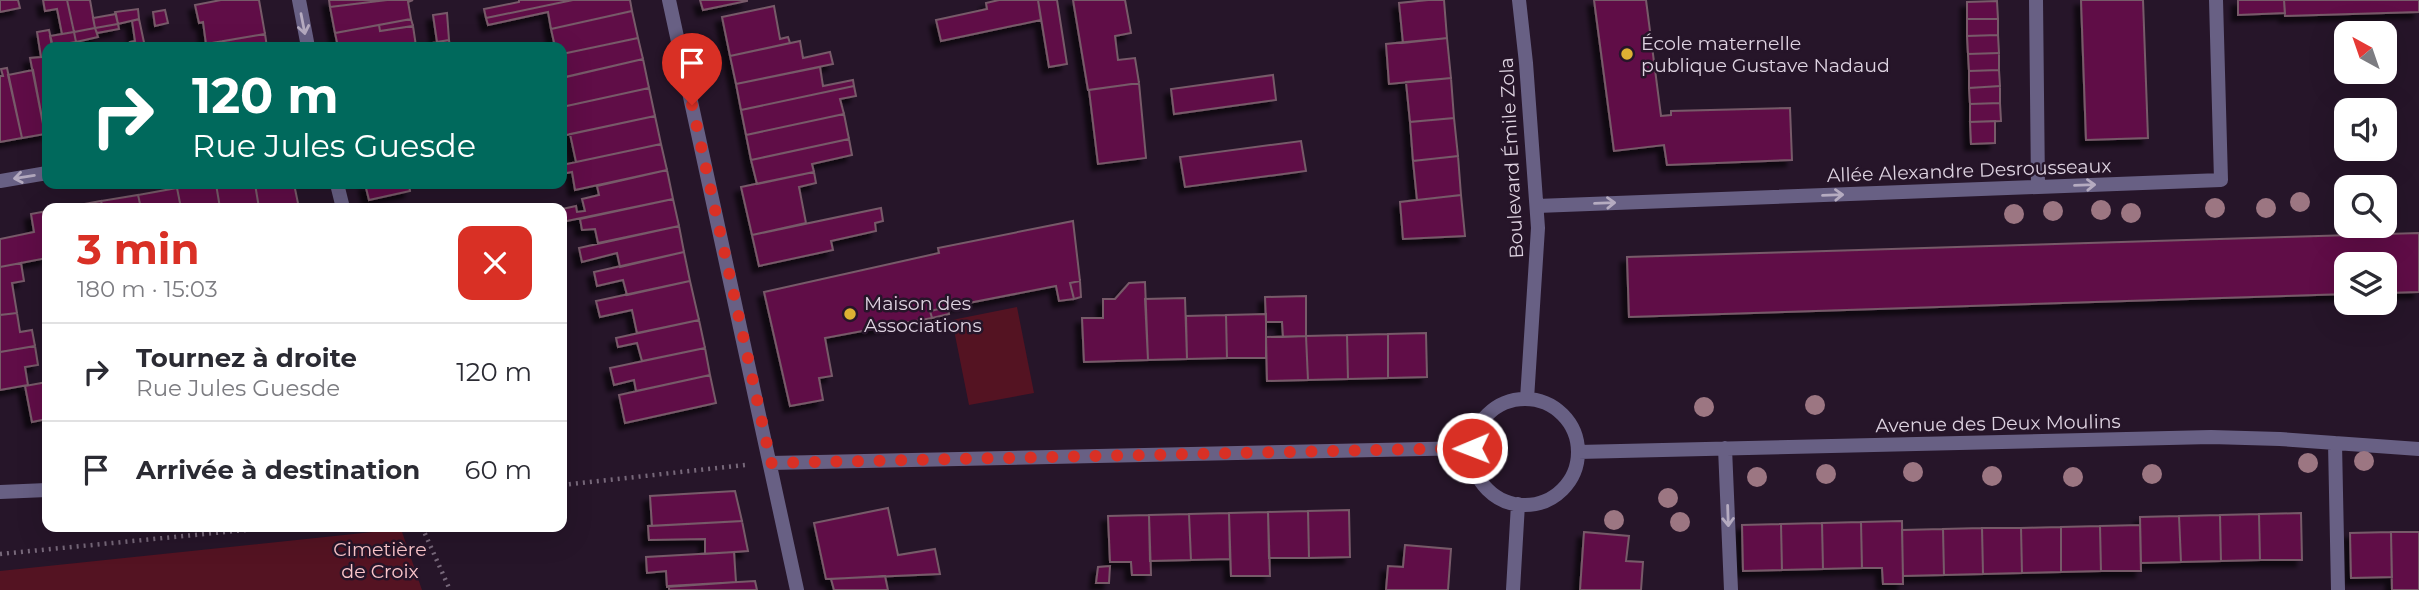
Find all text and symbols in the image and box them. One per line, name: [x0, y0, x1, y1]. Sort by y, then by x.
one-way arrow: [297, 12, 311, 35]
north arrow: [2334, 21, 2398, 84]
map controls: [2334, 21, 2397, 315]
place label: École maternelle publique Gustave Nadaud: [1641, 32, 1890, 77]
pin: [662, 33, 722, 105]
icon: arrive: [673, 44, 711, 82]
marker: École maternelle publique Gustave Nadaud: [1619, 46, 1635, 62]
street label: Boulevard Émile Zola: [1495, 57, 1528, 259]
text: 120 m: [192, 66, 339, 125]
icon: right: [77, 70, 168, 161]
button: sound: [2334, 98, 2397, 161]
text: Rue Jules Guesde: [192, 126, 476, 165]
street label: Allée Alexandre Desrousseaux: [1826, 154, 2112, 187]
one-way arrow: [13, 171, 36, 184]
button: search: [2334, 175, 2397, 238]
one-way arrow: [2073, 179, 2096, 192]
one-way arrow: [1821, 188, 1844, 201]
one-way arrow: [1594, 197, 1617, 210]
text: 3 min: [77, 223, 199, 275]
button: close: [458, 226, 532, 300]
button: layers: [2334, 252, 2397, 315]
text: 180 m · 15:03: [77, 275, 218, 303]
place label: Maison des Associations: [864, 292, 982, 337]
marker: Maison des Associations: [842, 306, 858, 322]
text: Tournez à droite: [136, 342, 357, 374]
icon: right: [77, 353, 115, 391]
text: 120 m: [456, 356, 532, 388]
text: Rue Jules Guesde: [136, 374, 340, 402]
street label: Avenue des Deux Moulins: [1875, 410, 2121, 437]
position arrow: [1435, 411, 1509, 485]
icon: arrive: [77, 451, 115, 489]
text: Arrivée à destination: [136, 454, 420, 486]
text: 60 m: [465, 454, 532, 486]
one-way arrow: [1722, 504, 1735, 527]
park label: Cimetière de Croix: [333, 538, 427, 583]

